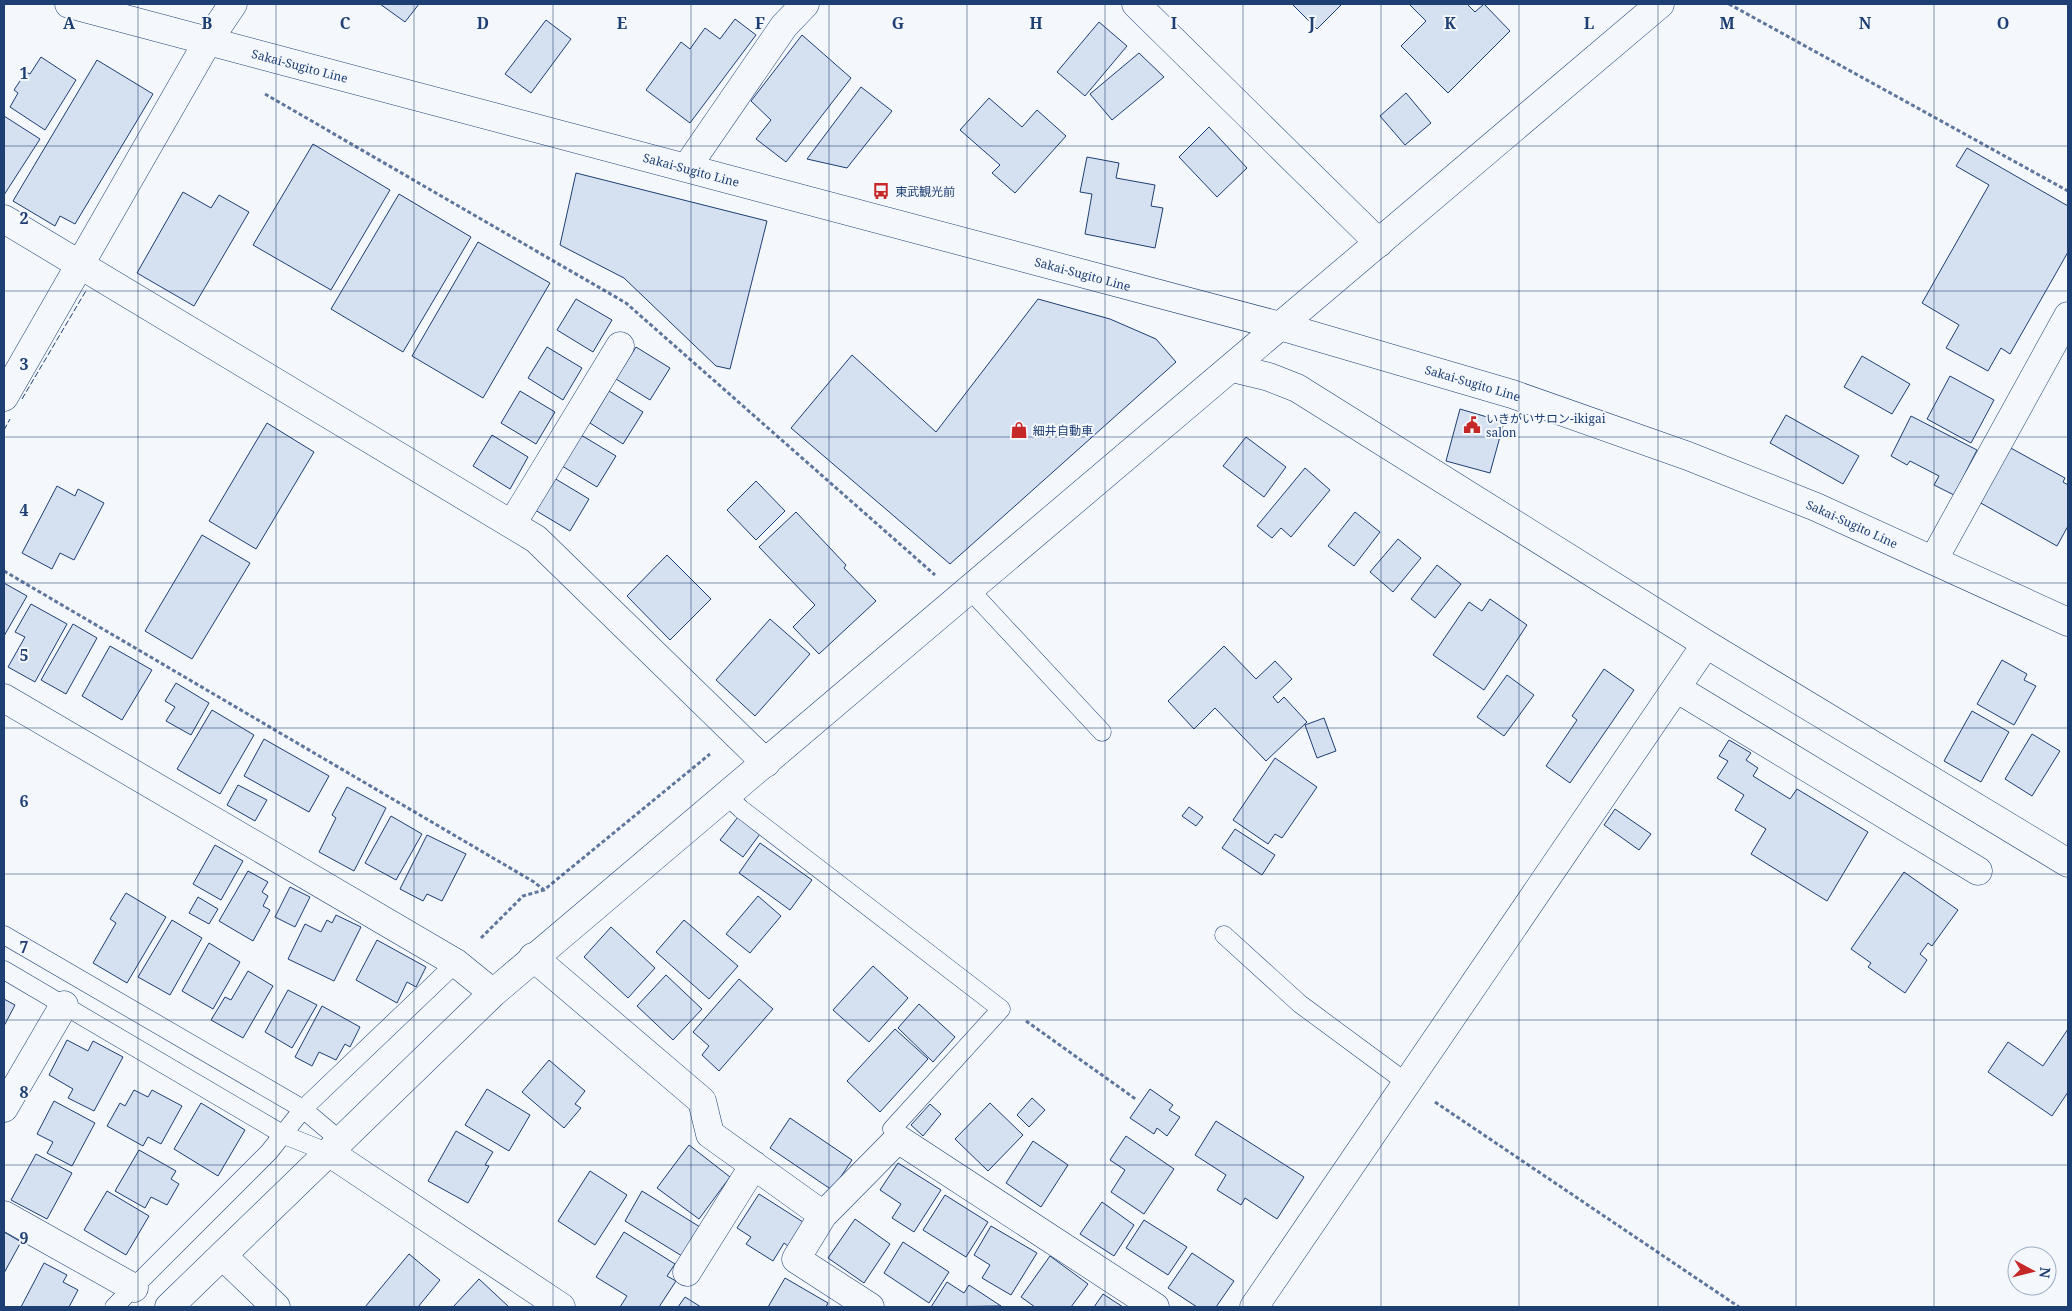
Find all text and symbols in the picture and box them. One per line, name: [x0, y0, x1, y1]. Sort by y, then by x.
text: A: [63, 12, 76, 34]
text: B: [202, 12, 213, 34]
text: C: [340, 12, 351, 34]
text: D: [477, 12, 489, 34]
text: E: [617, 12, 627, 34]
text: F: [755, 12, 765, 34]
text: G: [892, 12, 904, 34]
text: H: [1029, 12, 1043, 34]
text: I: [1171, 12, 1177, 34]
text: J: [1308, 12, 1316, 34]
text: K: [1444, 12, 1456, 34]
text: L: [1584, 12, 1594, 34]
text: M: [1719, 12, 1735, 34]
text: N: [1859, 12, 1872, 34]
text: O: [1997, 12, 2009, 34]
street label: Sakai-Sugito Line: [250, 44, 350, 86]
text: 1: [19, 62, 29, 84]
street label: Sakai-Sugito Line: [641, 149, 741, 190]
bus stop icon: 東武観光前: [871, 181, 891, 201]
place label: 東武観光前: [895, 183, 955, 200]
text: 2: [19, 207, 29, 229]
street label: Sakai-Sugito Line: [1033, 253, 1133, 294]
text: 3: [19, 353, 29, 375]
street label: Sakai-Sugito Line: [1423, 360, 1523, 405]
place label: いきがいサロン-ikigai salon: [1486, 410, 1606, 441]
public building icon: いきがいサロン-ikigai salon: [1462, 415, 1482, 435]
shop icon: 細井自動車: [1009, 420, 1029, 440]
place label: 細井自動車: [1033, 422, 1093, 439]
street label: Sakai-Sugito Line: [1804, 496, 1901, 552]
text: 4: [19, 499, 29, 521]
text: 5: [19, 644, 29, 666]
text: 6: [19, 790, 29, 812]
text: 7: [19, 936, 29, 958]
text: 8: [19, 1081, 29, 1103]
text: 9: [19, 1227, 29, 1249]
north arrow: [2007, 1246, 2057, 1296]
text: N: [2035, 1266, 2056, 1279]

